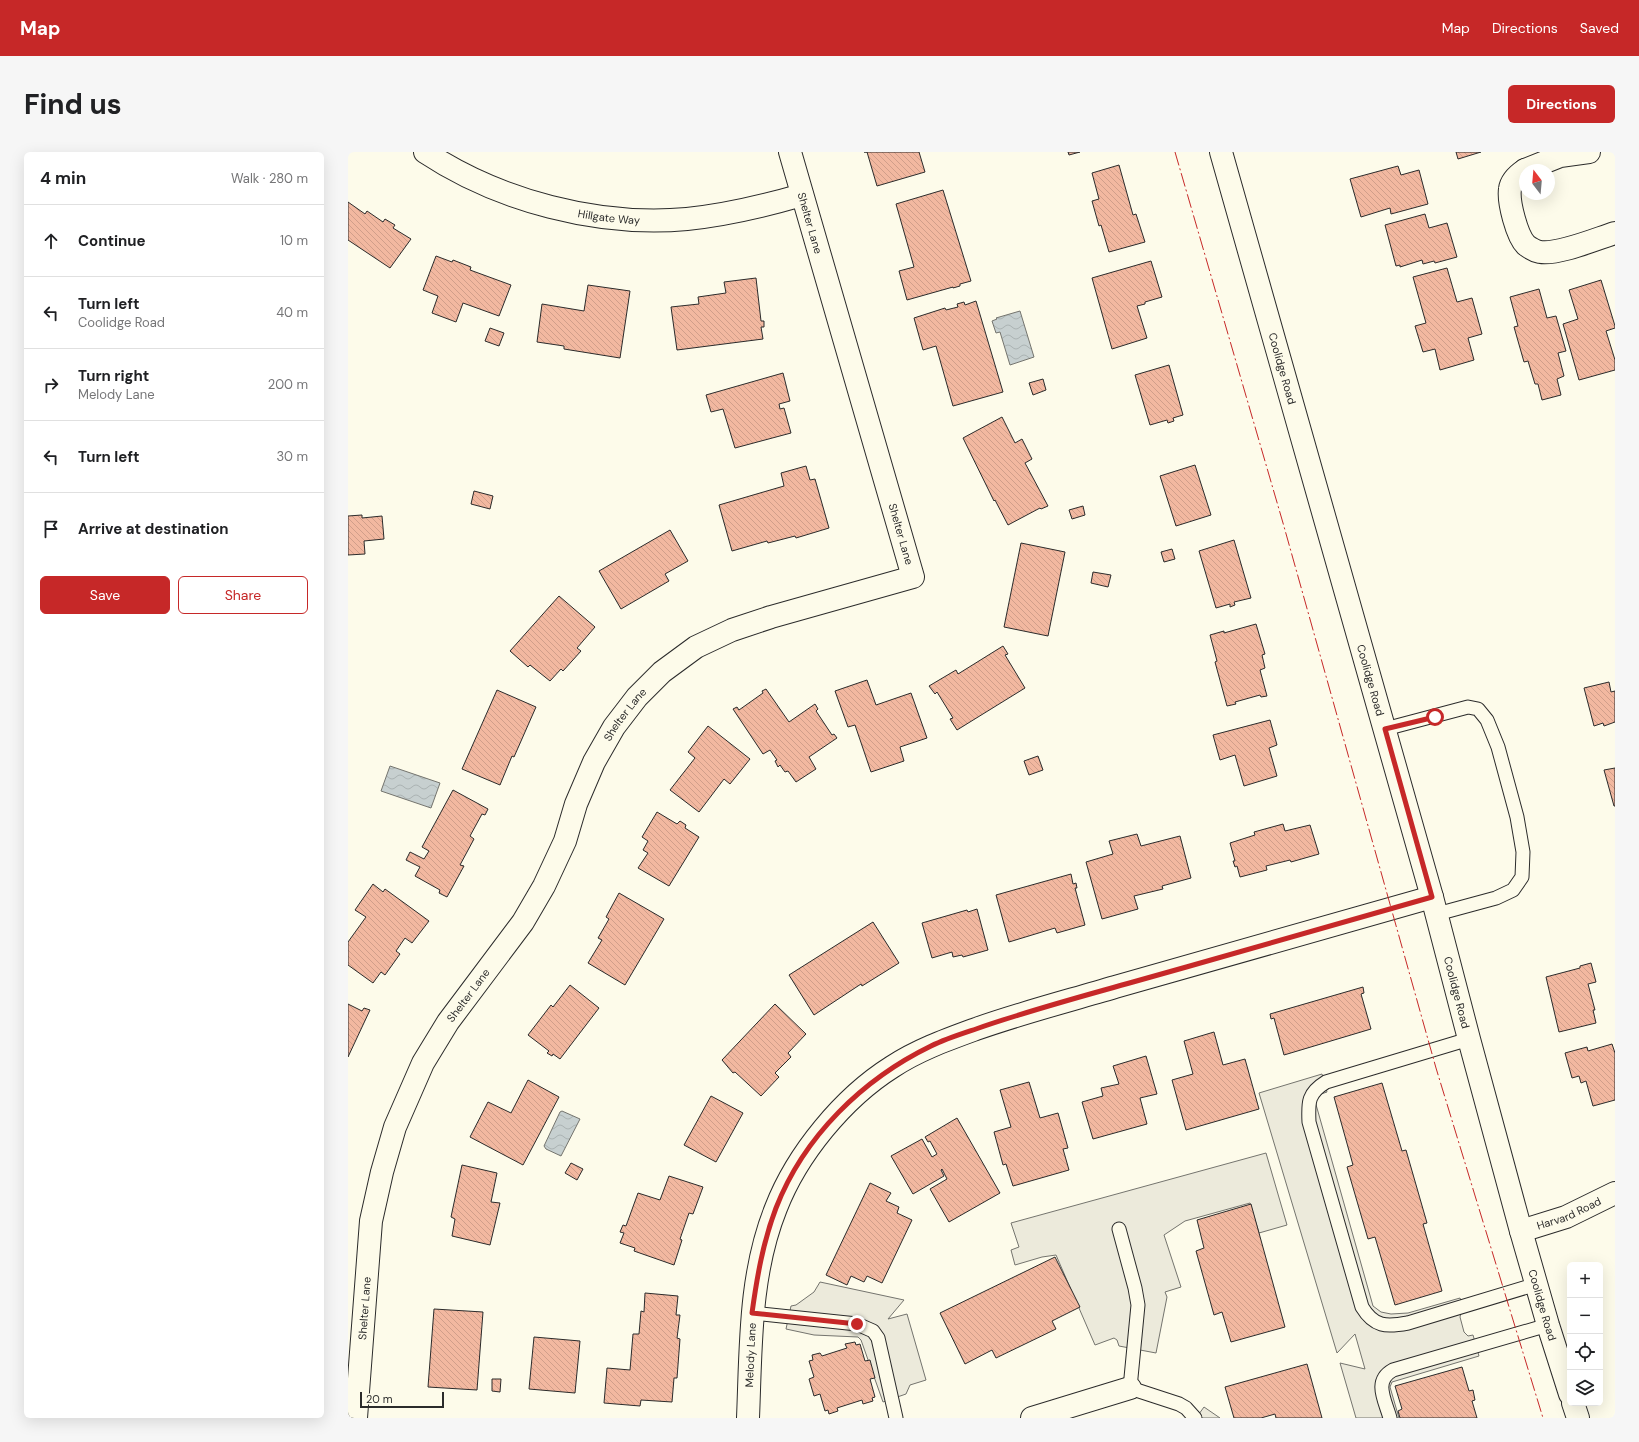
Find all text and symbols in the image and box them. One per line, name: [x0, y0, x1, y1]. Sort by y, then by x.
text: Map: [20, 16, 60, 41]
text: Map: [1442, 19, 1470, 37]
text: Directions: [1492, 19, 1558, 37]
text: Saved: [1580, 19, 1619, 37]
button: Directions: [1508, 85, 1615, 123]
text: Find us: [24, 86, 122, 123]
north arrow: [1519, 164, 1555, 200]
text: 4 min: [40, 167, 86, 189]
text: Walk · 280 m: [231, 170, 308, 187]
street label: Shelter Lane: [795, 191, 825, 255]
street label: Hillgate Way: [577, 206, 640, 227]
icon: ahead: [40, 230, 62, 252]
text: Continue: [78, 231, 146, 251]
text: 10 m: [280, 232, 308, 249]
text: Turn left: [78, 294, 139, 314]
icon: left: [40, 302, 62, 324]
text: 40 m: [276, 304, 308, 321]
text: Coolidge Road: [78, 314, 165, 331]
street label: Coolidge Road: [1266, 331, 1299, 406]
text: Turn right: [78, 366, 149, 386]
icon: right: [40, 374, 62, 396]
text: 200 m: [268, 376, 308, 393]
text: Melody Lane: [78, 386, 155, 403]
icon: left: [40, 446, 62, 468]
text: Turn left: [78, 447, 139, 467]
text: 30 m: [276, 448, 308, 465]
street label: Shelter Lane: [886, 502, 916, 566]
icon: arrive: [40, 518, 62, 540]
text: Arrive at destination: [78, 519, 229, 539]
button: Save: [40, 576, 170, 614]
button: Share: [178, 576, 308, 614]
street label: Coolidge Road: [1354, 643, 1387, 718]
street label: Shelter Lane: [600, 685, 649, 744]
route start: [1426, 708, 1444, 726]
street label: Coolidge Road: [1441, 955, 1473, 1030]
street label: Shelter Lane: [444, 966, 493, 1025]
street label: Harvard Road: [1535, 1194, 1603, 1233]
map controls: [1567, 1262, 1603, 1406]
button: +: [1567, 1262, 1603, 1298]
street label: Coolidge Road: [1525, 1268, 1560, 1343]
street label: Shelter Lane: [355, 1276, 374, 1340]
button: −: [1567, 1298, 1603, 1334]
route end: [848, 1315, 866, 1333]
street label: Melody Lane: [742, 1322, 759, 1388]
button: locate: [1567, 1334, 1603, 1370]
button: layers: [1567, 1370, 1603, 1406]
scale bar: [360, 1390, 444, 1409]
text: 20 m: [366, 1392, 392, 1406]

